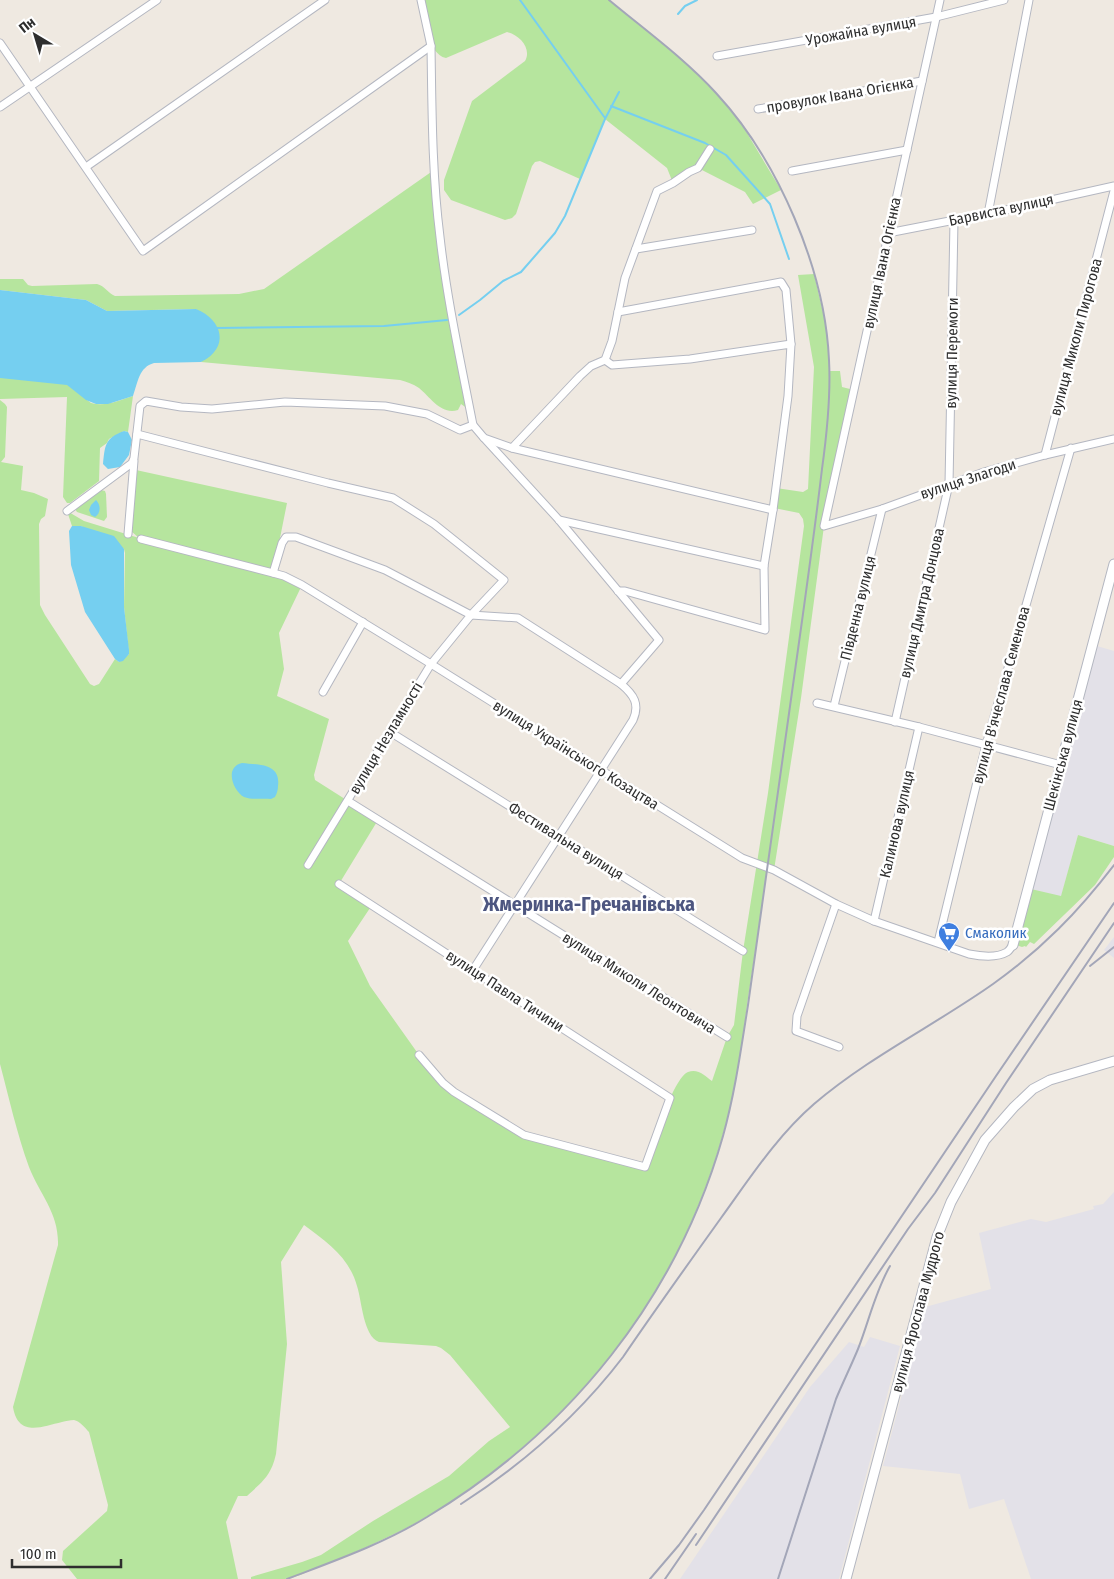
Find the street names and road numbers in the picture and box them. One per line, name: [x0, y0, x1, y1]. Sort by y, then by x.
street label: Урожайна вулиця: [803, 12, 918, 50]
street label: провулок Івана Огієнка: [765, 73, 915, 117]
street label: Барвиста вулиця: [947, 190, 1055, 230]
street label: вулиця Івана Огієнка: [859, 196, 905, 330]
street label: вулиця Миколи Пирогова: [1046, 256, 1106, 418]
street label: вулиця Перемоги: [942, 297, 962, 409]
street label: вулиця Злагоди: [918, 455, 1018, 503]
street label: вулиця Дмитра Донцова: [896, 526, 948, 680]
street label: Південна вулиця: [836, 554, 880, 662]
street label: вулиця В'ячеслава Семенова: [969, 604, 1033, 786]
street label: вулиця Незламності: [345, 679, 427, 797]
street label: вулиця Українського Козацтва: [490, 696, 662, 814]
street label: Шекінська вулиця: [1039, 697, 1087, 813]
street label: Калинова вулиця: [876, 768, 918, 880]
street label: Фестивальна вулиця: [505, 798, 627, 884]
street label: вулиця Миколи Леонтовича: [559, 928, 719, 1038]
street label: вулиця Павла Тичини: [443, 946, 567, 1036]
street label: вулиця Ярослава Мудрого: [888, 1229, 948, 1395]

